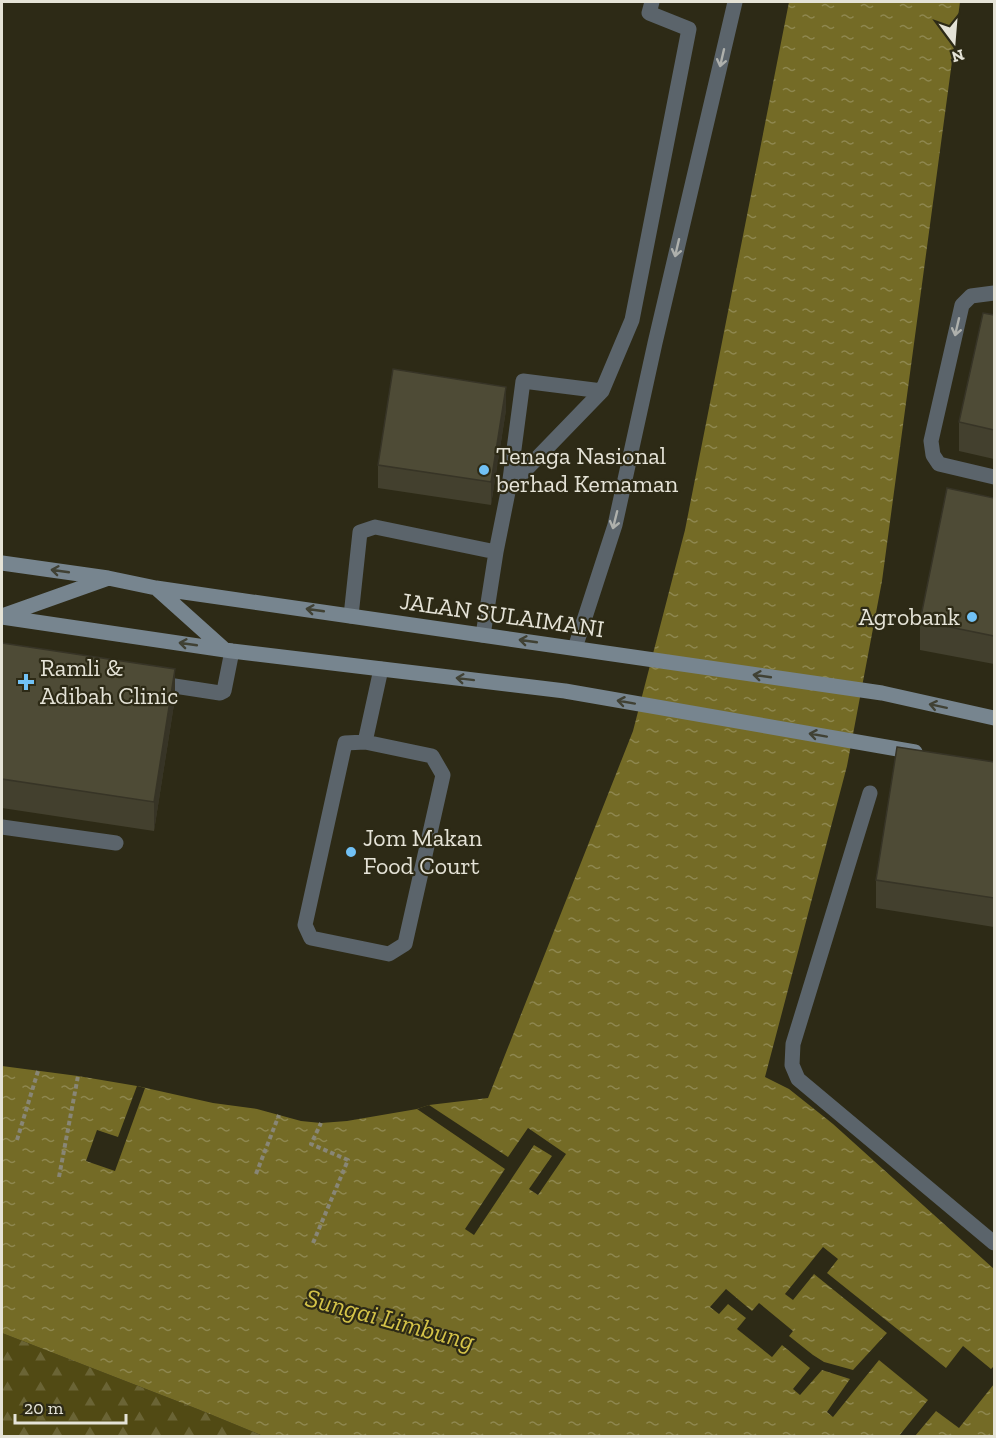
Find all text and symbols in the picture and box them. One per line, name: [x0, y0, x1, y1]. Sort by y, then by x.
north arrow: [924, 12, 984, 72]
text: N: [950, 45, 966, 67]
one-way arrow: [716, 48, 727, 68]
one-way arrow: [671, 238, 683, 257]
one-way arrow: [951, 317, 962, 336]
place label: Tenaga Nasional berhad Kemaman: [495, 441, 679, 498]
marker: Tenaga Nasional berhad Kemaman: [477, 463, 491, 477]
one-way arrow: [609, 510, 621, 529]
one-way arrow: [50, 566, 70, 577]
street label: JALAN SULAIMANI: [398, 586, 606, 643]
place label: Agrobank: [859, 602, 961, 631]
one-way arrow: [305, 605, 325, 616]
marker: Agrobank: [965, 610, 979, 624]
one-way arrow: [519, 636, 539, 647]
one-way arrow: [179, 639, 199, 650]
place label: Ramli & Adibah Clinic: [40, 653, 178, 710]
one-way arrow: [753, 670, 772, 681]
marker: Ramli & Adibah Clinic: [17, 673, 35, 691]
one-way arrow: [455, 674, 475, 685]
one-way arrow: [617, 696, 636, 707]
one-way arrow: [929, 699, 948, 711]
one-way arrow: [809, 729, 829, 740]
place label: Jom Makan Food Court: [363, 823, 482, 880]
marker: Jom Makan Food Court: [344, 845, 358, 859]
water label: Sungai Limbung: [302, 1281, 479, 1357]
scale bar: [15, 1387, 126, 1425]
text: 20 m: [24, 1397, 64, 1419]

